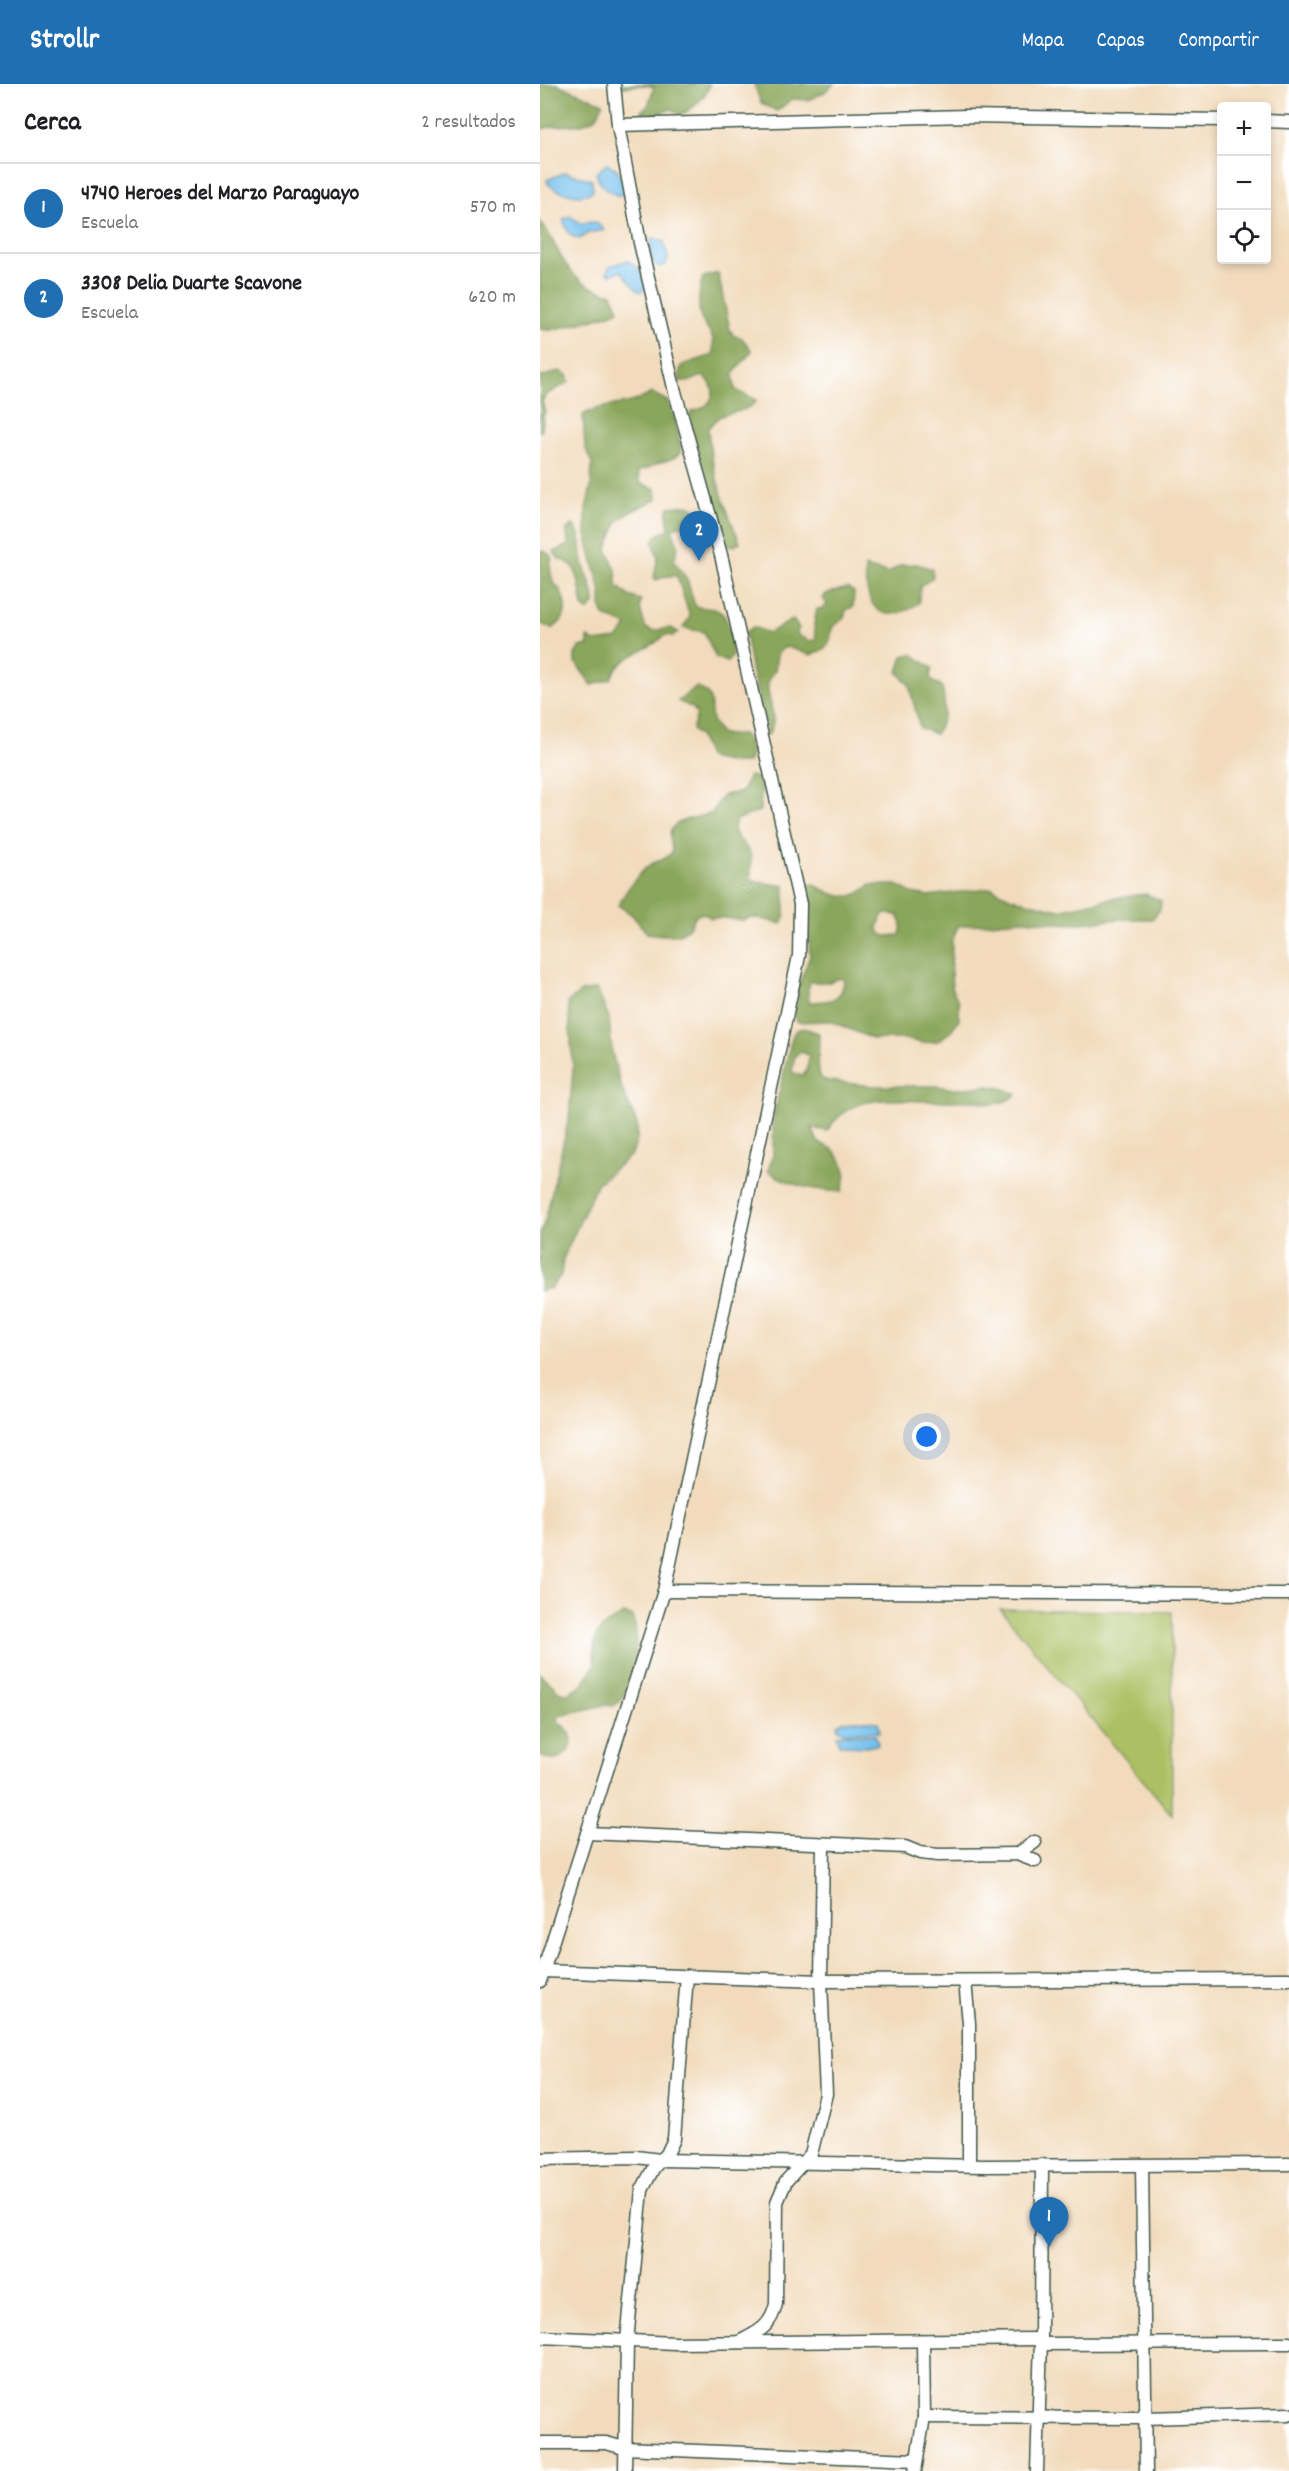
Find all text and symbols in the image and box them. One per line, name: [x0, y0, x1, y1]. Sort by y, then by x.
text: Strollr: [30, 22, 99, 62]
text: Mapa: [1022, 27, 1064, 57]
text: Capas: [1097, 27, 1145, 57]
text: Compartir: [1178, 27, 1259, 57]
map controls: [1217, 102, 1271, 264]
button: +: [1217, 102, 1271, 156]
text: Cerca: [24, 105, 81, 142]
text: 2 resultados: [421, 109, 516, 137]
button: −: [1217, 156, 1271, 210]
text: 4740 Heroes del Marzo Paraguayo: [81, 179, 359, 210]
text: 1: [41, 194, 46, 222]
text: 570 m: [470, 194, 516, 222]
text: Escuela: [81, 210, 138, 238]
button: locate: [1217, 210, 1271, 264]
text: 3308 Delia Duarte Scavone: [81, 269, 302, 300]
text: 2: [39, 284, 48, 312]
text: 620 m: [468, 284, 516, 312]
text: Escuela: [81, 300, 138, 328]
pin: 2: [680, 512, 718, 561]
your location: [912, 1422, 941, 1451]
pin: 1: [1030, 2198, 1068, 2247]

